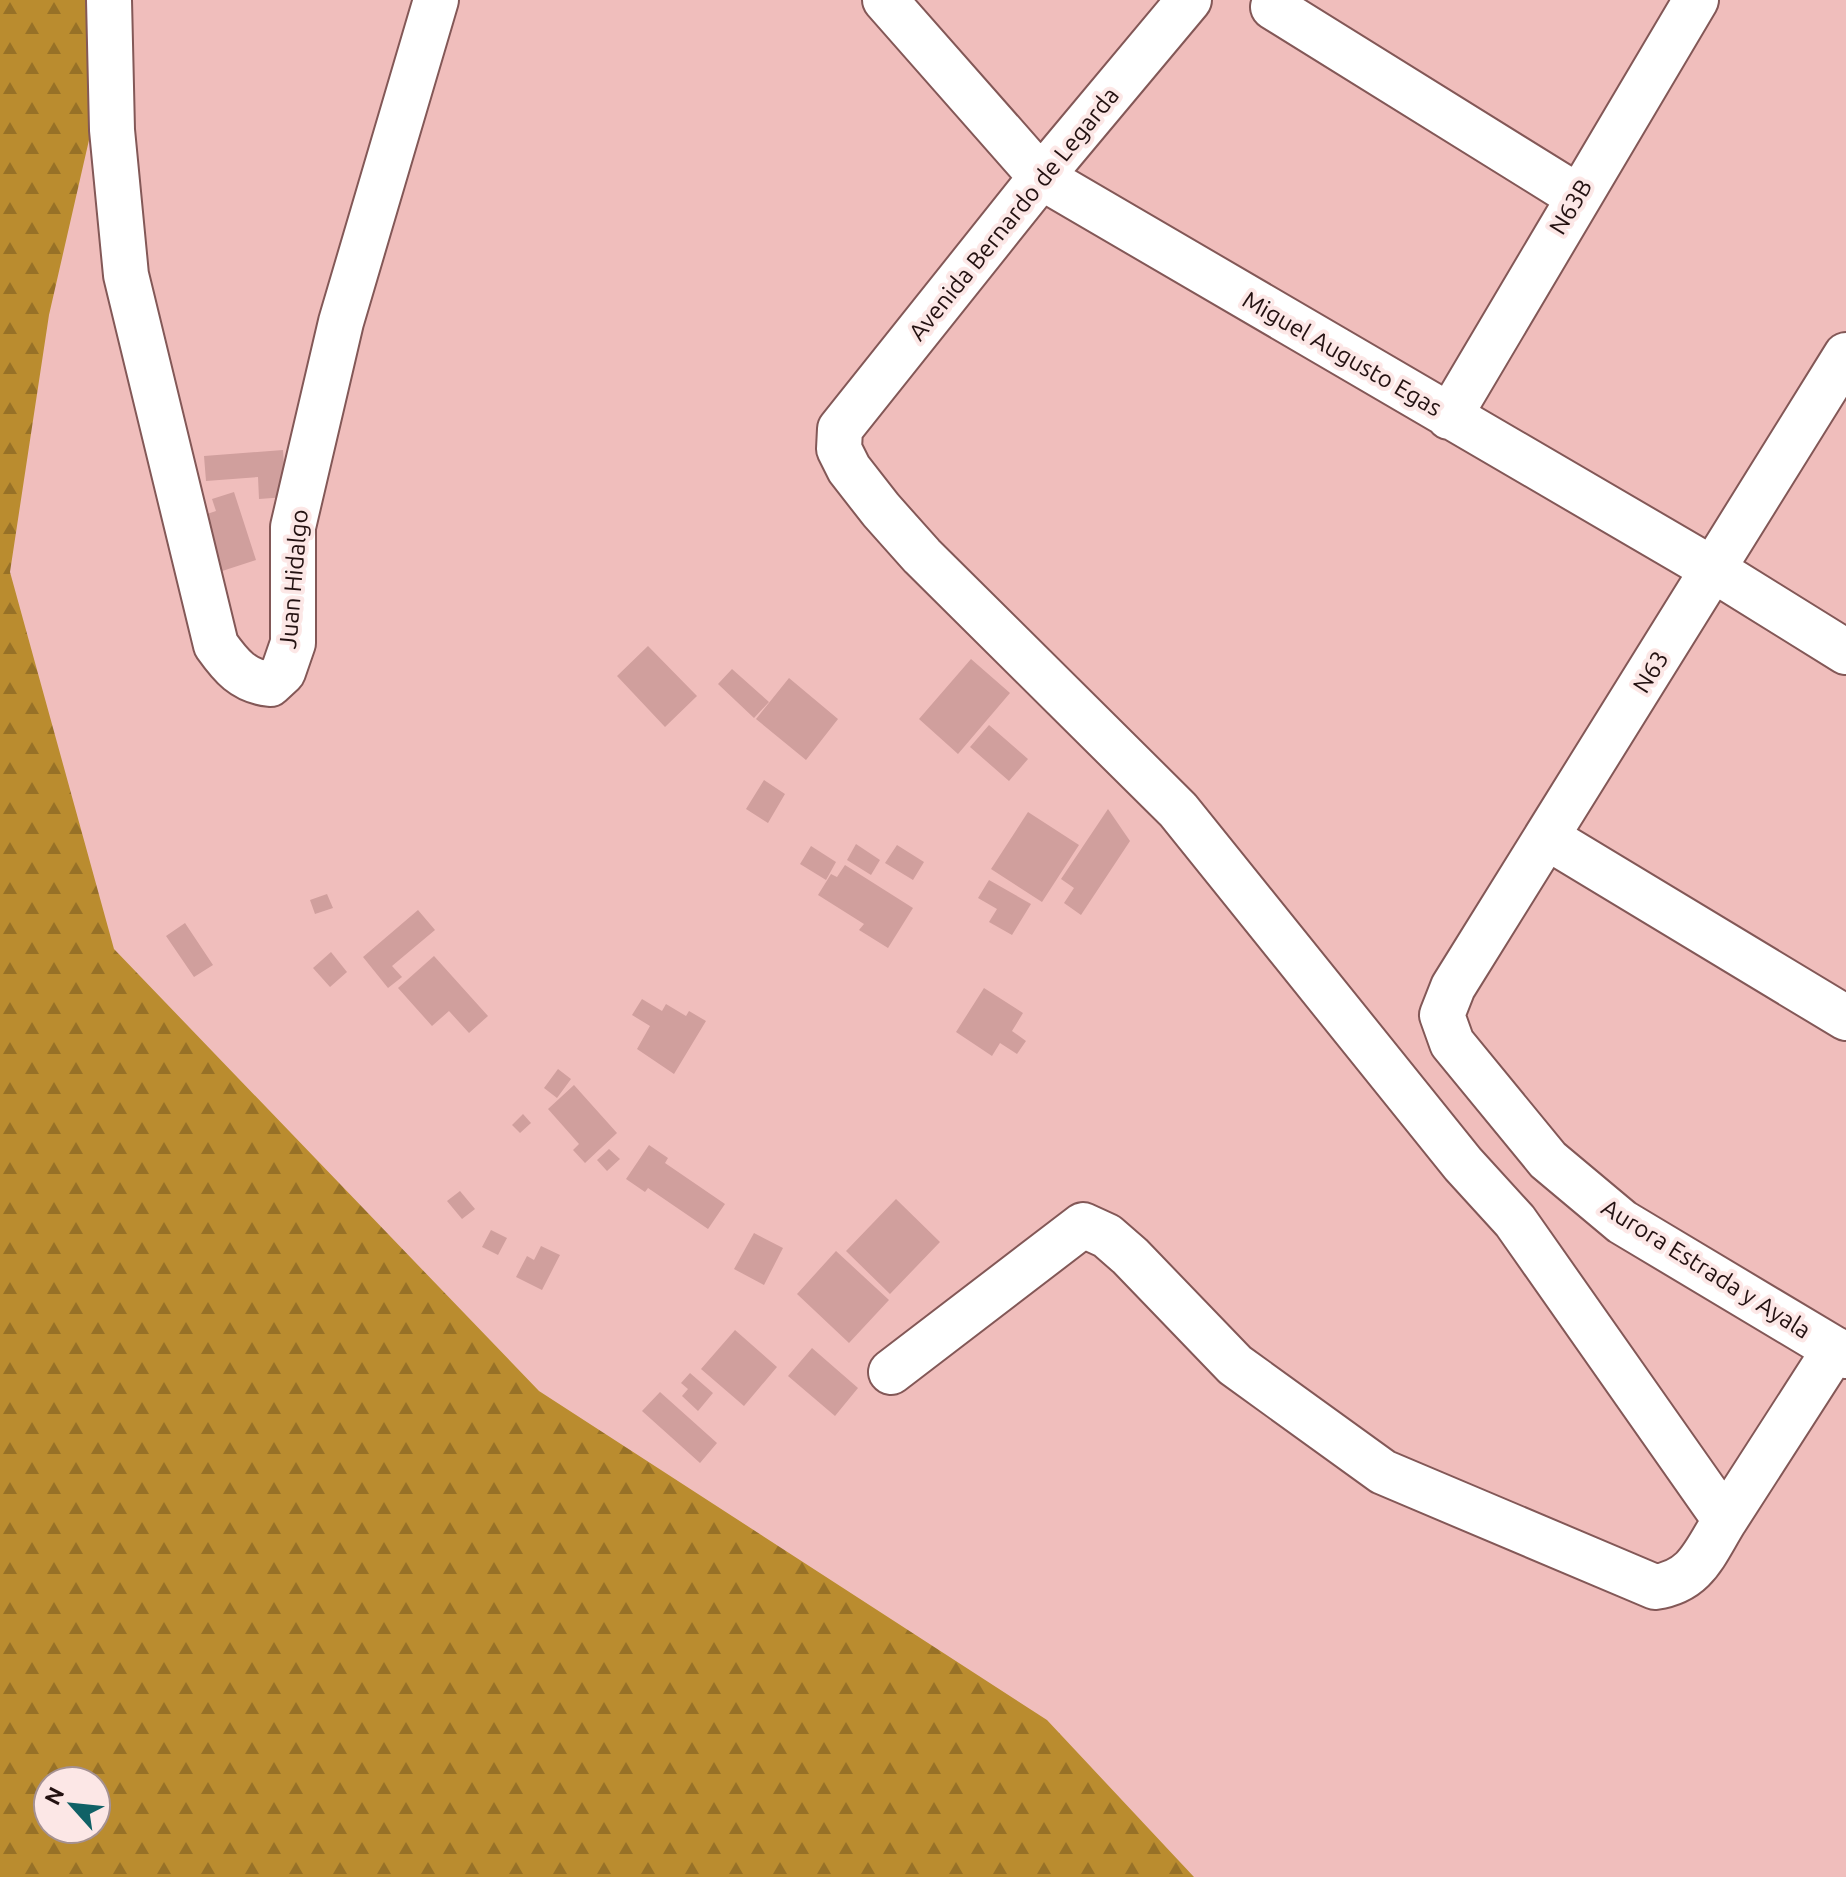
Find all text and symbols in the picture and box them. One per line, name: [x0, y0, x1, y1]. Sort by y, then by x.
street label: Avenida Bernardo de Legarda: [903, 82, 1124, 346]
street label: N63B: [1544, 174, 1597, 239]
street label: Miguel Augusto Egas: [1238, 286, 1446, 422]
street label: Juan Hidalgo: [274, 508, 313, 650]
street label: N63: [1627, 646, 1674, 698]
street label: Aurora Estrada y Ayala: [1597, 1193, 1816, 1344]
north arrow: [32, 1765, 112, 1845]
text: N: [39, 1783, 69, 1809]

